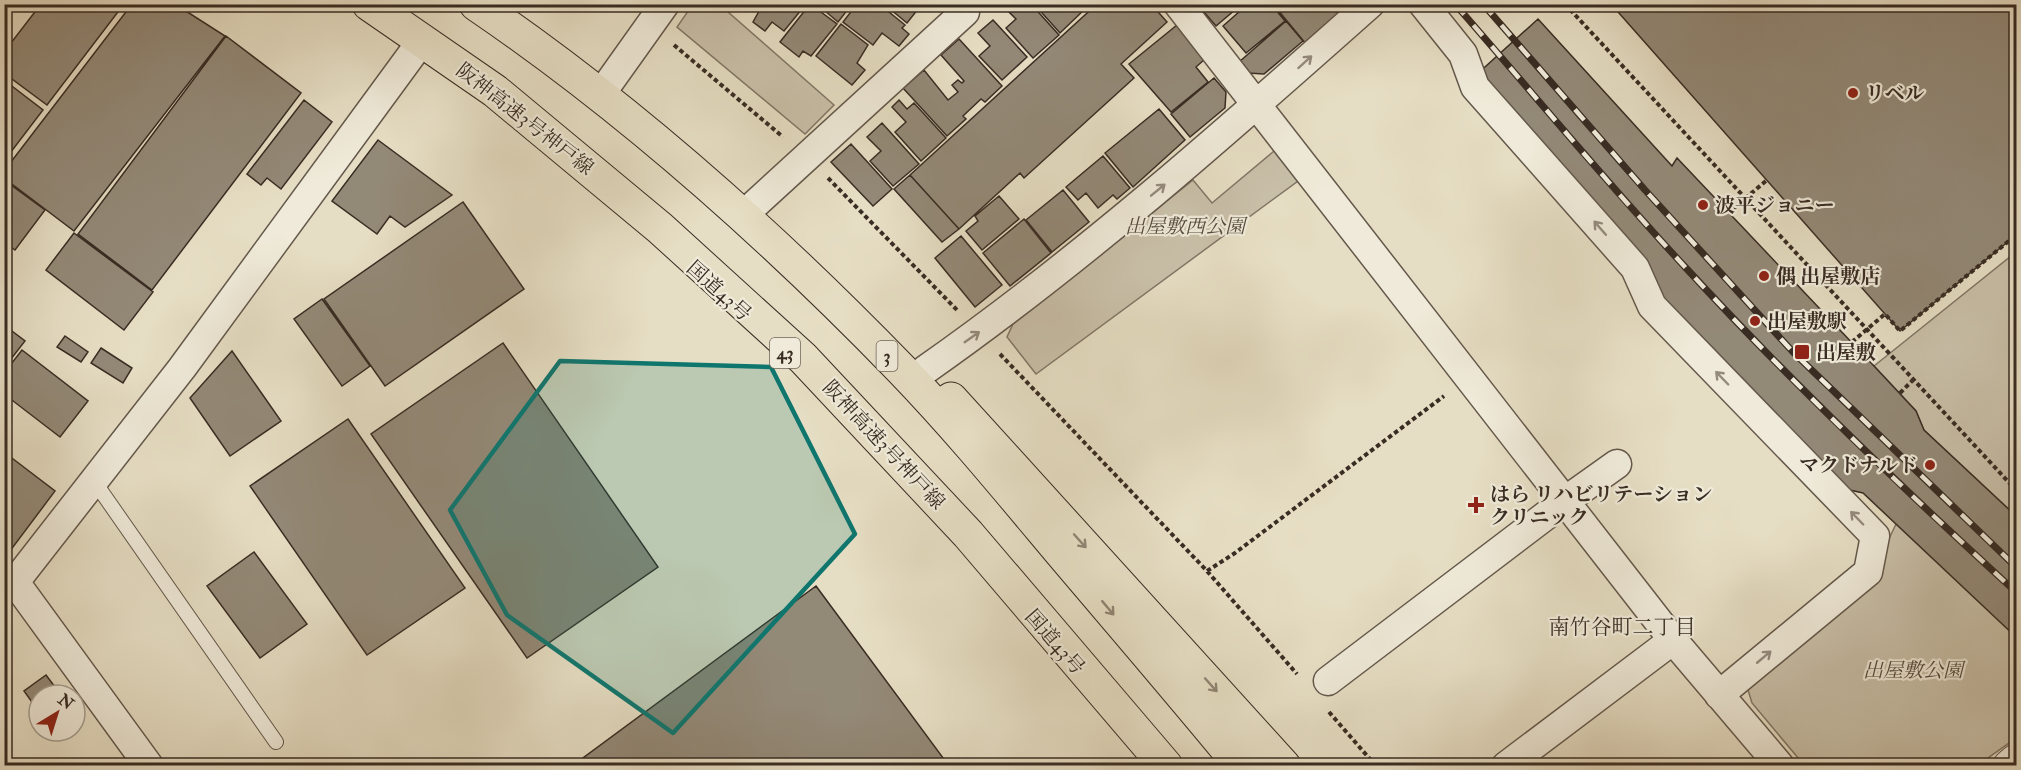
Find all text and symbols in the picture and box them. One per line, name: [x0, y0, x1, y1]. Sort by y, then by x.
one-way arrow: [1298, 55, 1313, 69]
street label: 阪神高速3号神戸線: [451, 58, 599, 180]
place label: リベル: [1865, 81, 1925, 106]
marker: リベル: [1846, 86, 1860, 100]
one-way arrow: [1150, 183, 1166, 196]
place label: 波平ジョニー: [1715, 193, 1835, 218]
marker: 波平ジョニー: [1696, 198, 1710, 212]
park label: 出屋敷西公園: [1125, 214, 1248, 239]
one-way arrow: [1593, 221, 1607, 236]
street label: 国道43号: [681, 255, 757, 327]
place label: 偶 出屋敷店: [1776, 264, 1880, 289]
marker: 偶 出屋敷店: [1757, 269, 1771, 283]
place label: 出屋敷駅: [1767, 309, 1847, 334]
marker: 出屋敷駅: [1748, 314, 1762, 328]
one-way arrow: [964, 331, 980, 343]
road number: 43: [770, 338, 800, 368]
place label: 出屋敷: [1816, 340, 1876, 365]
road number: 3: [876, 341, 898, 371]
marker: 出屋敷: [1793, 343, 1811, 361]
one-way arrow: [1715, 371, 1729, 386]
street label: 阪神高速3号神戸線: [818, 375, 950, 515]
place label: マクドナルド: [1799, 453, 1918, 478]
marker: マクドナルド: [1923, 458, 1937, 472]
place label: はら リハビリテーション クリニック: [1490, 482, 1712, 530]
marker: はら リハビリテーション クリニック: [1467, 496, 1485, 514]
one-way arrow: [1850, 511, 1865, 526]
one-way arrow: [1073, 533, 1087, 548]
one-way arrow: [1102, 600, 1115, 616]
street label: 国道43号: [1020, 604, 1090, 680]
district label: 南竹谷町二丁目: [1549, 614, 1696, 641]
one-way arrow: [1756, 651, 1772, 664]
park label: 出屋敷公園: [1863, 658, 1966, 683]
one-way arrow: [1204, 677, 1218, 692]
north arrow: [27, 683, 87, 743]
text: N: [53, 689, 78, 715]

